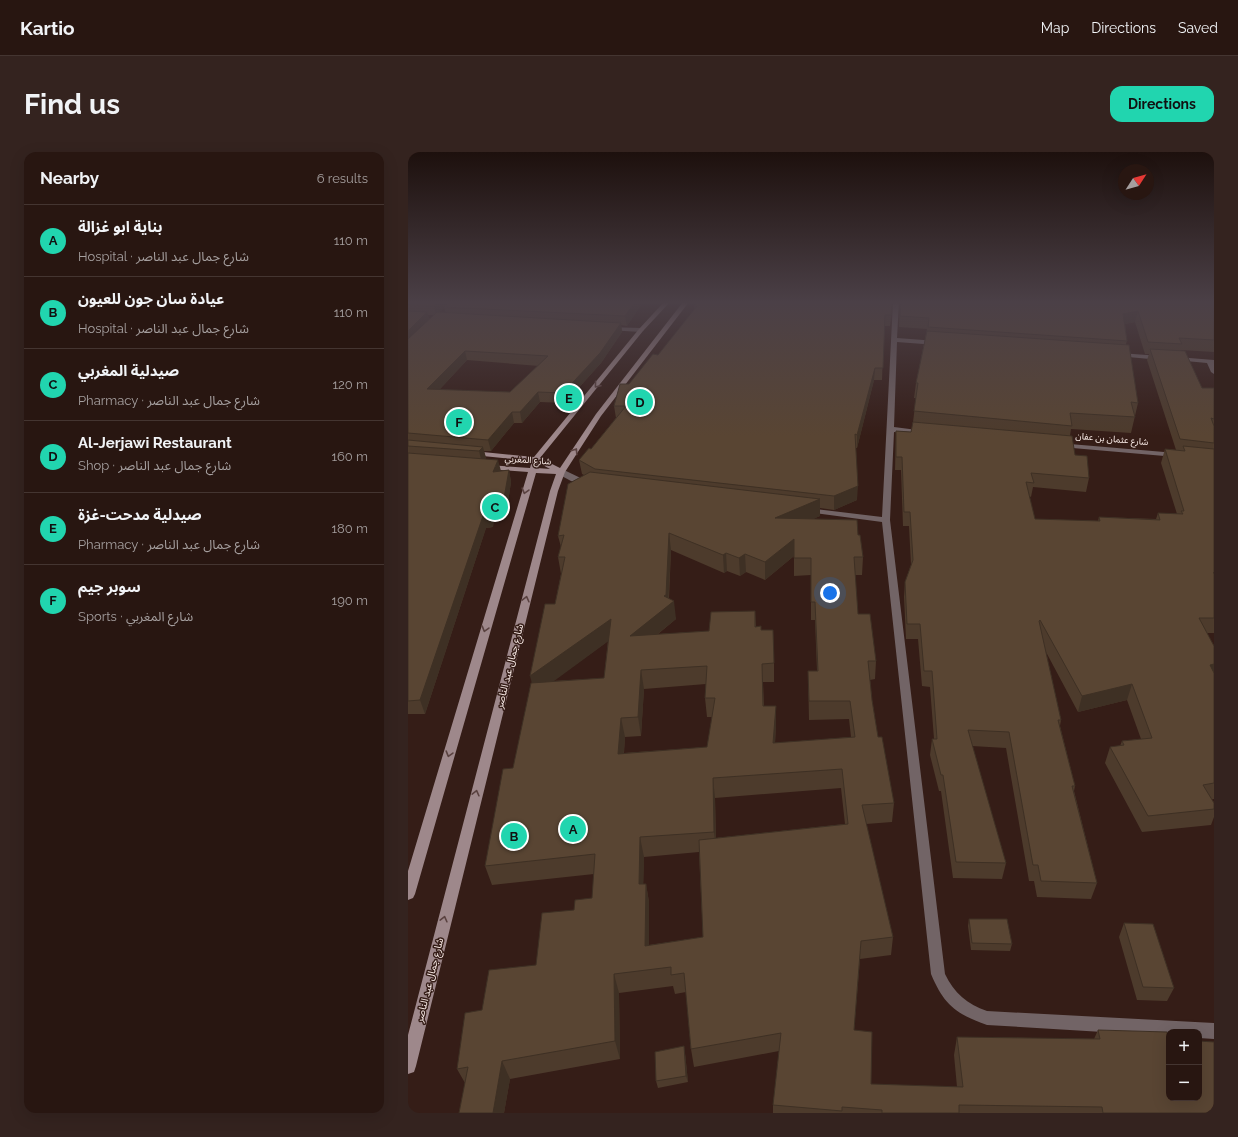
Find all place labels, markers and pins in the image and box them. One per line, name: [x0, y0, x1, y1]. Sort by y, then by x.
pin: E: [556, 383, 582, 413]
pin: D: [627, 387, 653, 417]
pin: F: [446, 407, 472, 437]
pin: C: [482, 492, 508, 522]
pin: A: [560, 814, 586, 844]
pin: B: [501, 821, 527, 851]

